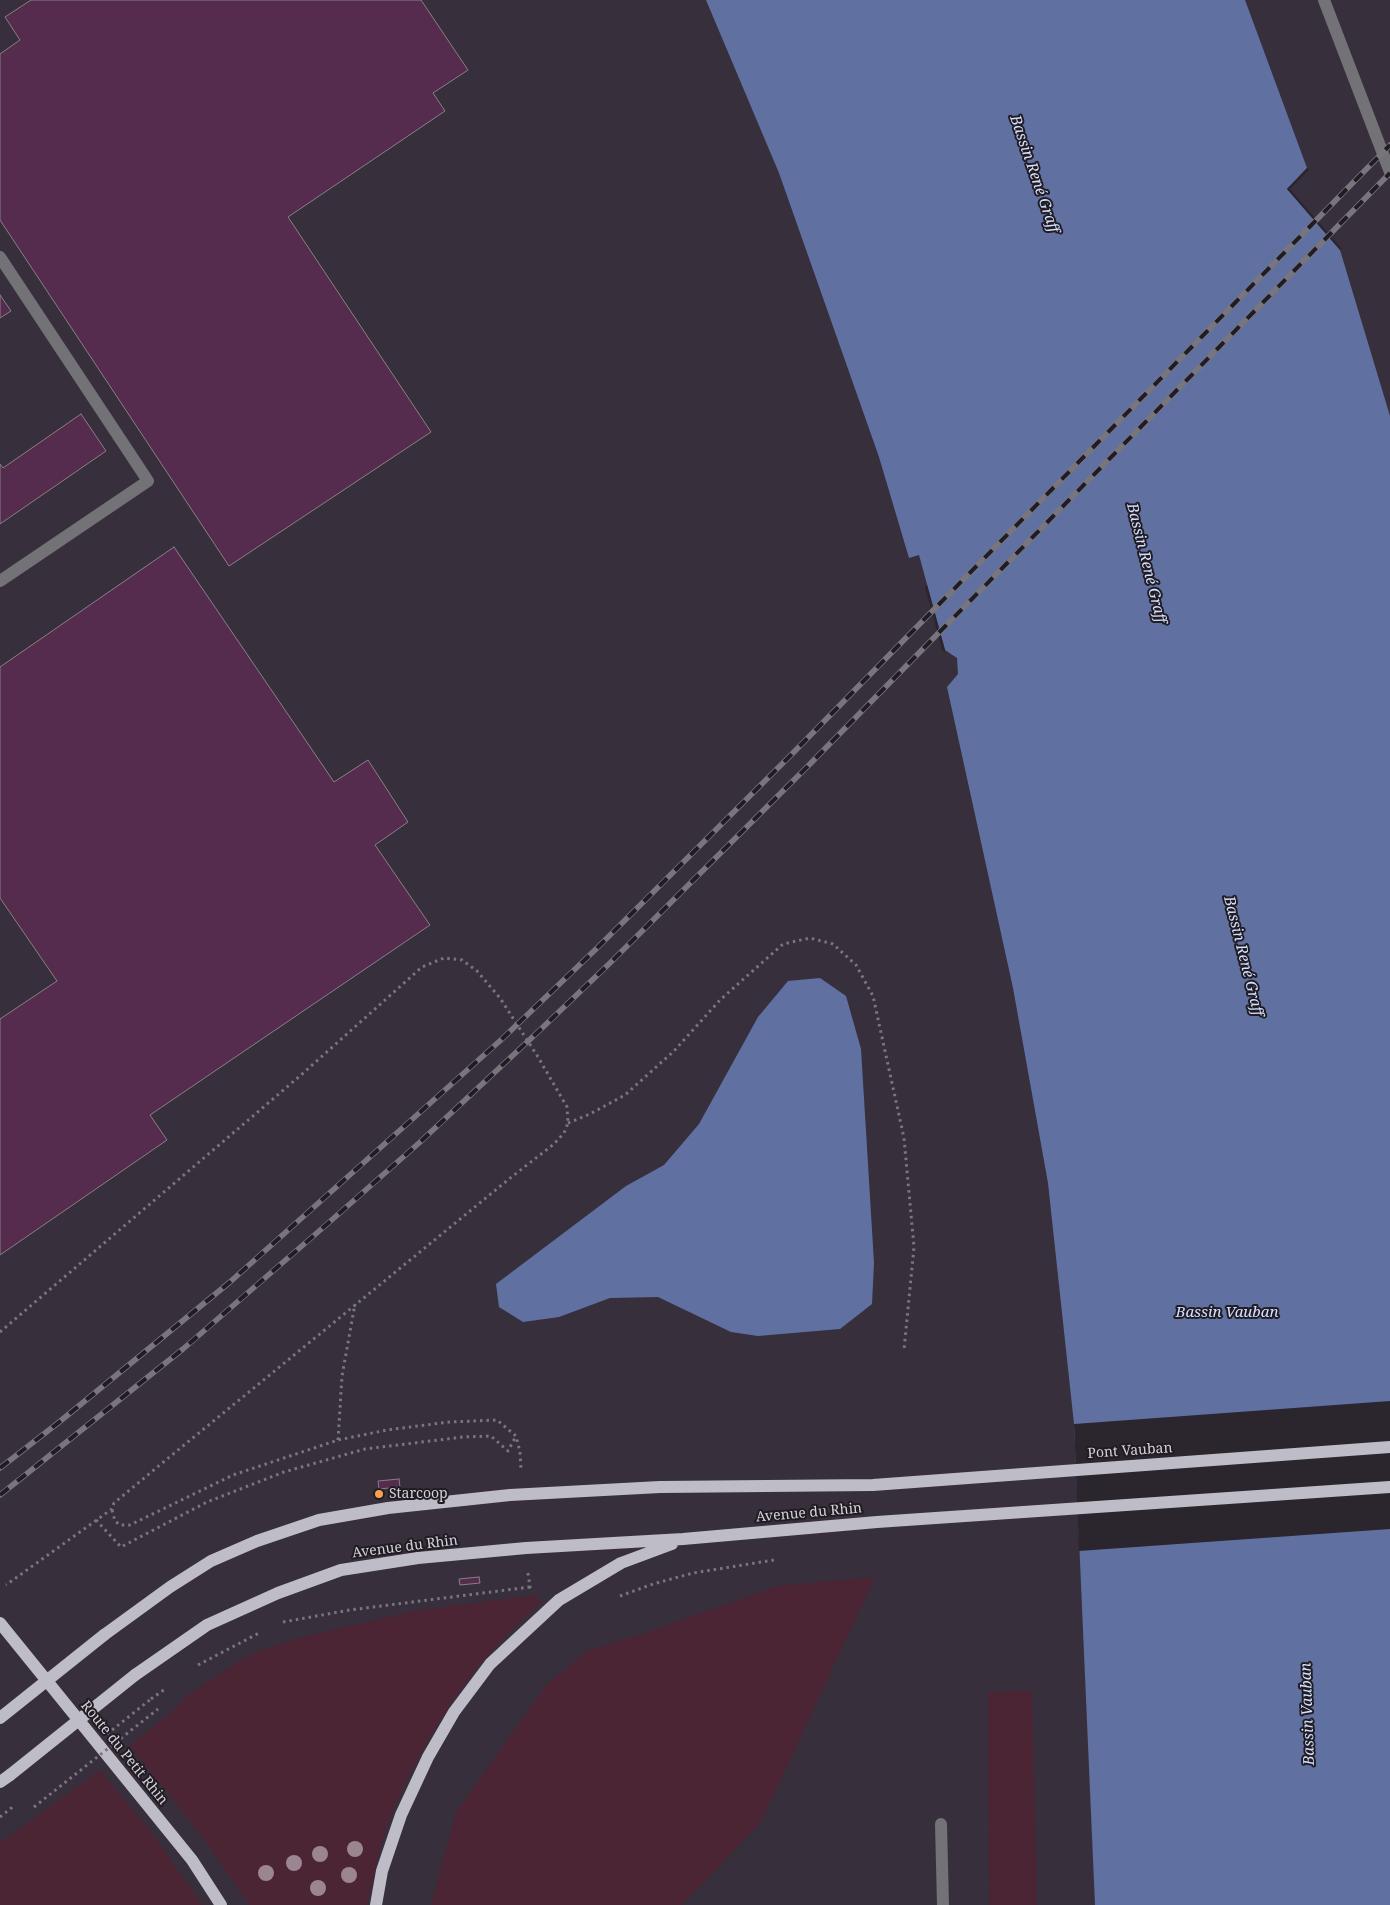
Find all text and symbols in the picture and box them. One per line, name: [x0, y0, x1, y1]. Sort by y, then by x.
water label: Bassin René Graff: [1005, 113, 1063, 235]
water label: Bassin René Graff: [1122, 501, 1170, 625]
water label: Bassin René Graff: [1219, 894, 1267, 1018]
water label: Bassin Vauban: [1176, 1304, 1278, 1322]
street label: Pont Vauban: [1087, 1440, 1173, 1462]
place label: Starcoop: [389, 1486, 448, 1502]
marker: Starcoop: [373, 1488, 385, 1500]
street label: Avenue du Rhin: [755, 1500, 863, 1526]
street label: Avenue du Rhin: [351, 1532, 459, 1562]
water label: Bassin Vauban: [1297, 1662, 1319, 1766]
street label: Route du Petit Rhin: [77, 1698, 171, 1808]

